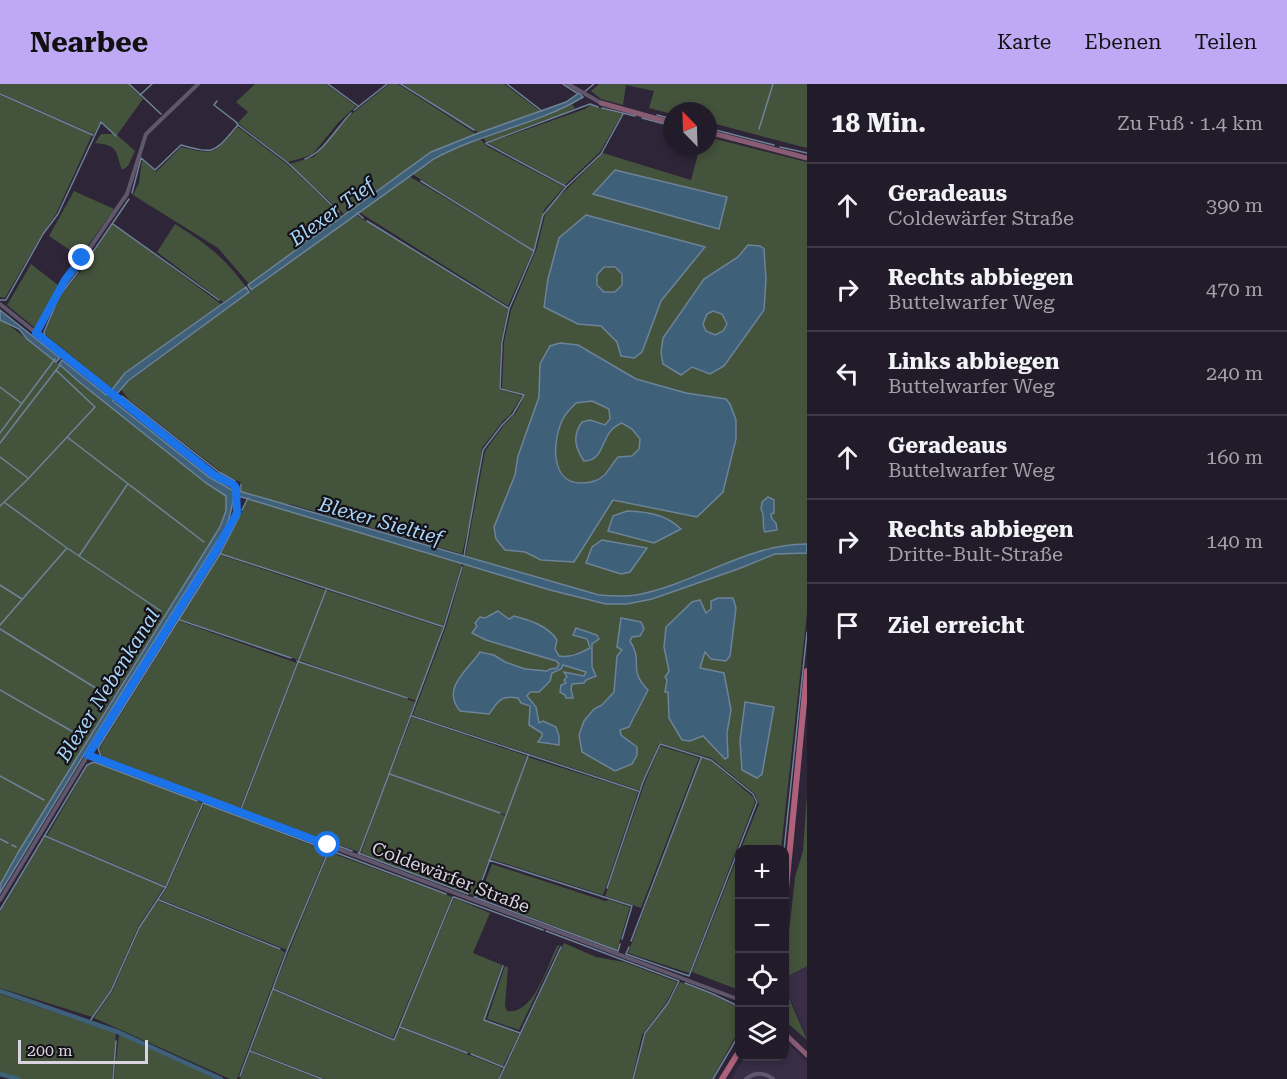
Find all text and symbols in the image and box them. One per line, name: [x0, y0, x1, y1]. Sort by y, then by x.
text: Nearbee: [30, 26, 148, 59]
text: Karte: [997, 30, 1051, 54]
text: Ebenen: [1084, 30, 1162, 54]
text: Teilen: [1195, 30, 1257, 54]
north arrow: [663, 102, 717, 156]
text: 18 Min.: [831, 108, 926, 138]
text: Zu Fuß · 1.4 km: [1117, 111, 1263, 135]
water label: Blexer Tief: [284, 172, 381, 252]
text: Geradeaus: [888, 181, 1007, 206]
icon: ahead: [831, 189, 864, 222]
text: 390 m: [1206, 193, 1263, 217]
text: Coldewärfer Straße: [888, 206, 1074, 230]
route end: [68, 244, 94, 270]
text: Rechts abbiegen: [888, 265, 1074, 290]
icon: right: [831, 273, 864, 306]
text: 470 m: [1206, 277, 1263, 301]
text: Buttelwarfer Weg: [888, 290, 1055, 314]
text: Links abbiegen: [888, 349, 1059, 374]
icon: left: [831, 357, 864, 390]
text: 240 m: [1206, 361, 1263, 385]
text: Buttelwarfer Weg: [888, 374, 1055, 398]
text: Geradeaus: [888, 433, 1007, 458]
icon: ahead: [831, 441, 864, 474]
text: 160 m: [1206, 445, 1263, 469]
text: Buttelwarfer Weg: [888, 458, 1055, 482]
water label: Blexer Sieltief: [315, 492, 448, 551]
text: Rechts abbiegen: [888, 517, 1074, 542]
icon: right: [831, 525, 864, 558]
text: 140 m: [1206, 529, 1263, 553]
text: Dritte-Bult-Straße: [888, 542, 1063, 566]
water label: Blexer Nebenkanal: [51, 604, 165, 767]
icon: arrive: [831, 609, 864, 642]
text: Ziel erreicht: [888, 613, 1024, 638]
route start: [314, 831, 340, 857]
street label: Coldewärfer Straße: [369, 837, 533, 917]
map controls: [735, 845, 789, 1061]
button: +: [735, 845, 789, 899]
button: −: [735, 899, 789, 953]
button: locate: [735, 953, 789, 1007]
button: layers: [735, 1007, 789, 1061]
scale bar: [18, 1037, 148, 1064]
text: 200 m: [27, 1041, 73, 1060]

